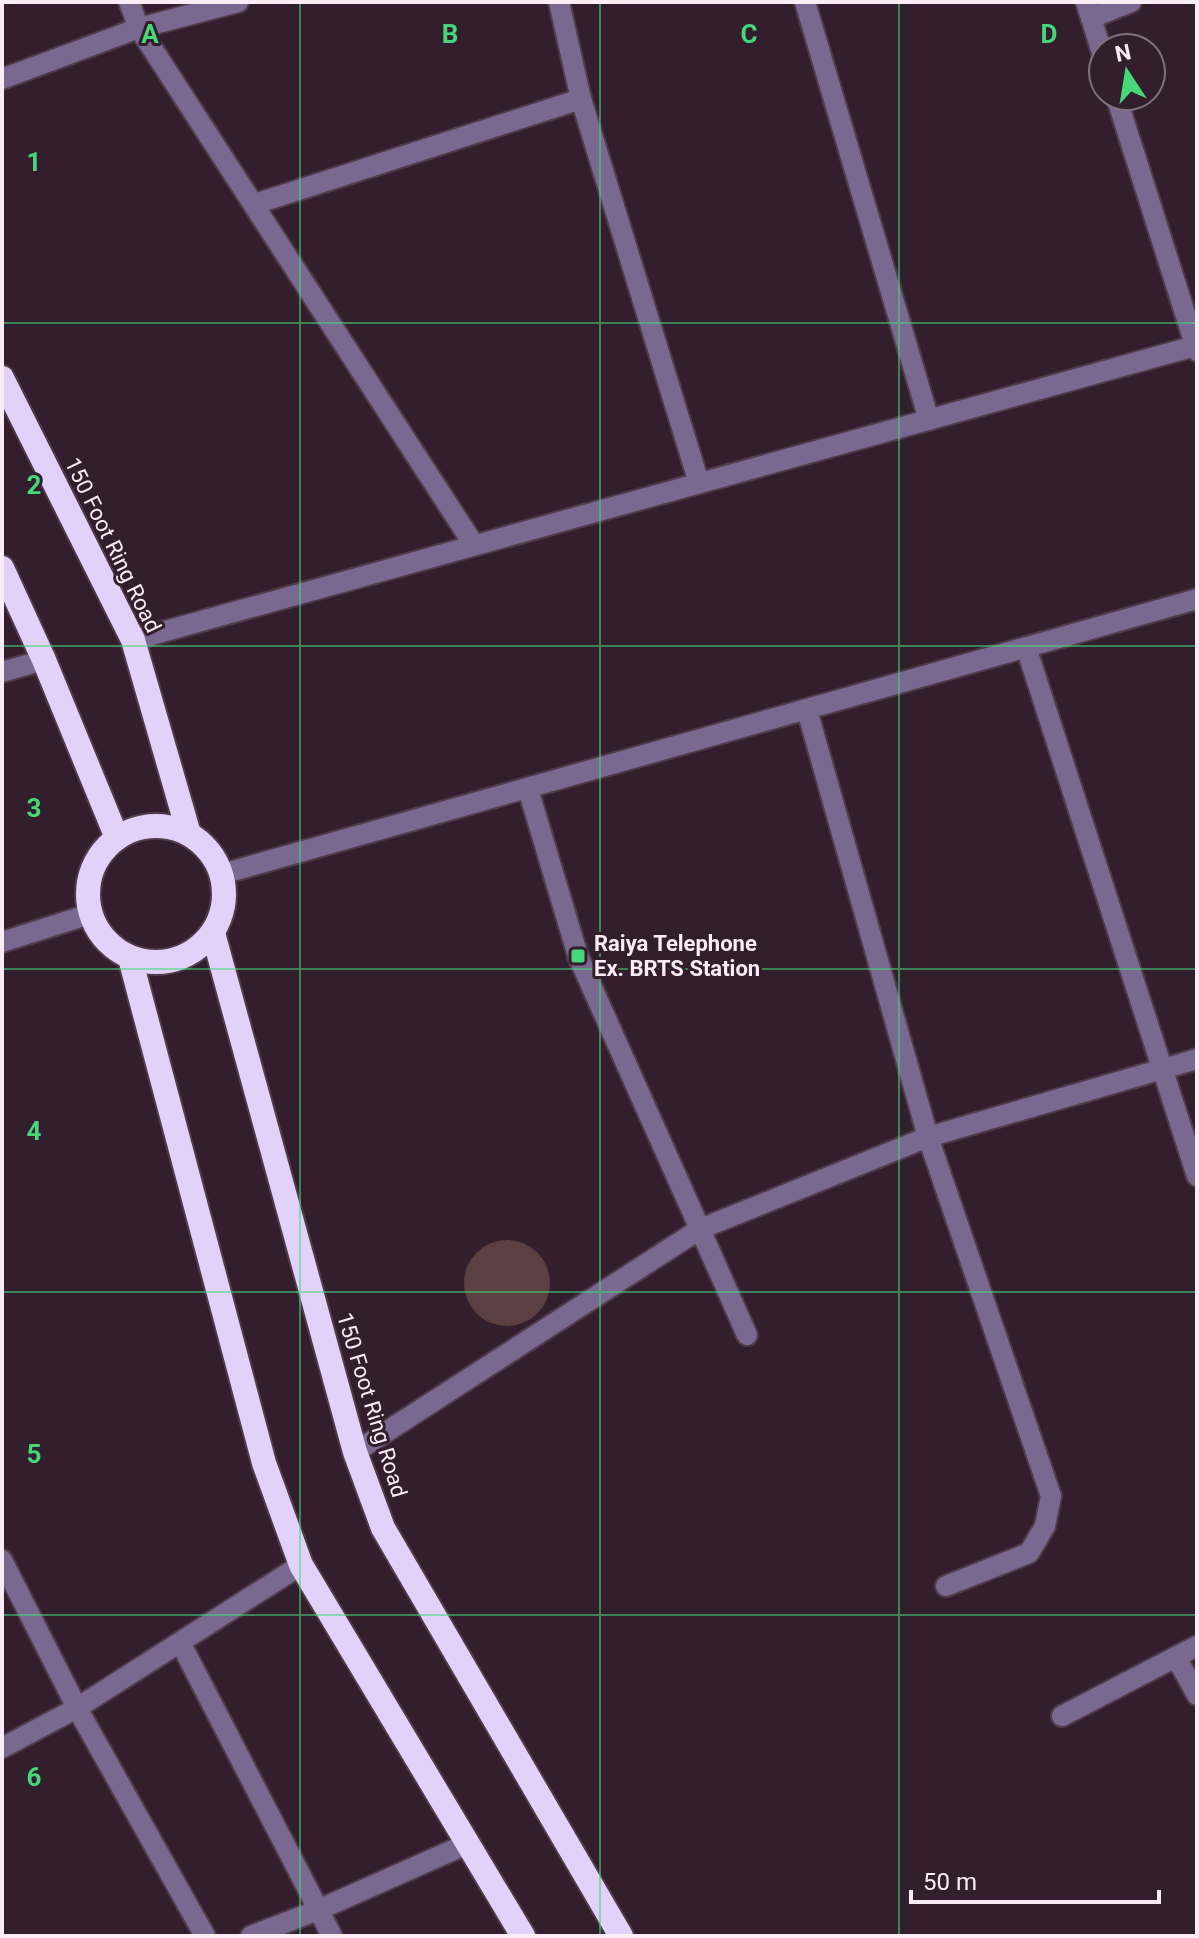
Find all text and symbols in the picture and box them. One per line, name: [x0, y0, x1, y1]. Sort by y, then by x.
text: A: [141, 19, 159, 49]
text: B: [442, 19, 458, 49]
text: C: [740, 19, 758, 49]
text: D: [1041, 19, 1057, 49]
north arrow: [1087, 32, 1167, 112]
text: N: [1113, 39, 1133, 67]
text: 1: [27, 147, 41, 177]
street label: 150 Foot Ring Road: [60, 453, 166, 637]
text: 2: [27, 470, 41, 500]
text: 3: [27, 793, 41, 823]
place label: Raiya Telephone Ex. BRTS Station: [594, 931, 760, 981]
marker: Raiya Telephone Ex. BRTS Station: [569, 947, 587, 965]
text: 4: [27, 1116, 42, 1146]
street label: 150 Foot Ring Road: [332, 1310, 412, 1500]
text: 5: [27, 1439, 41, 1469]
text: 6: [27, 1762, 42, 1792]
scale bar: [911, 1854, 1159, 1904]
text: 50 m: [923, 1868, 977, 1896]

